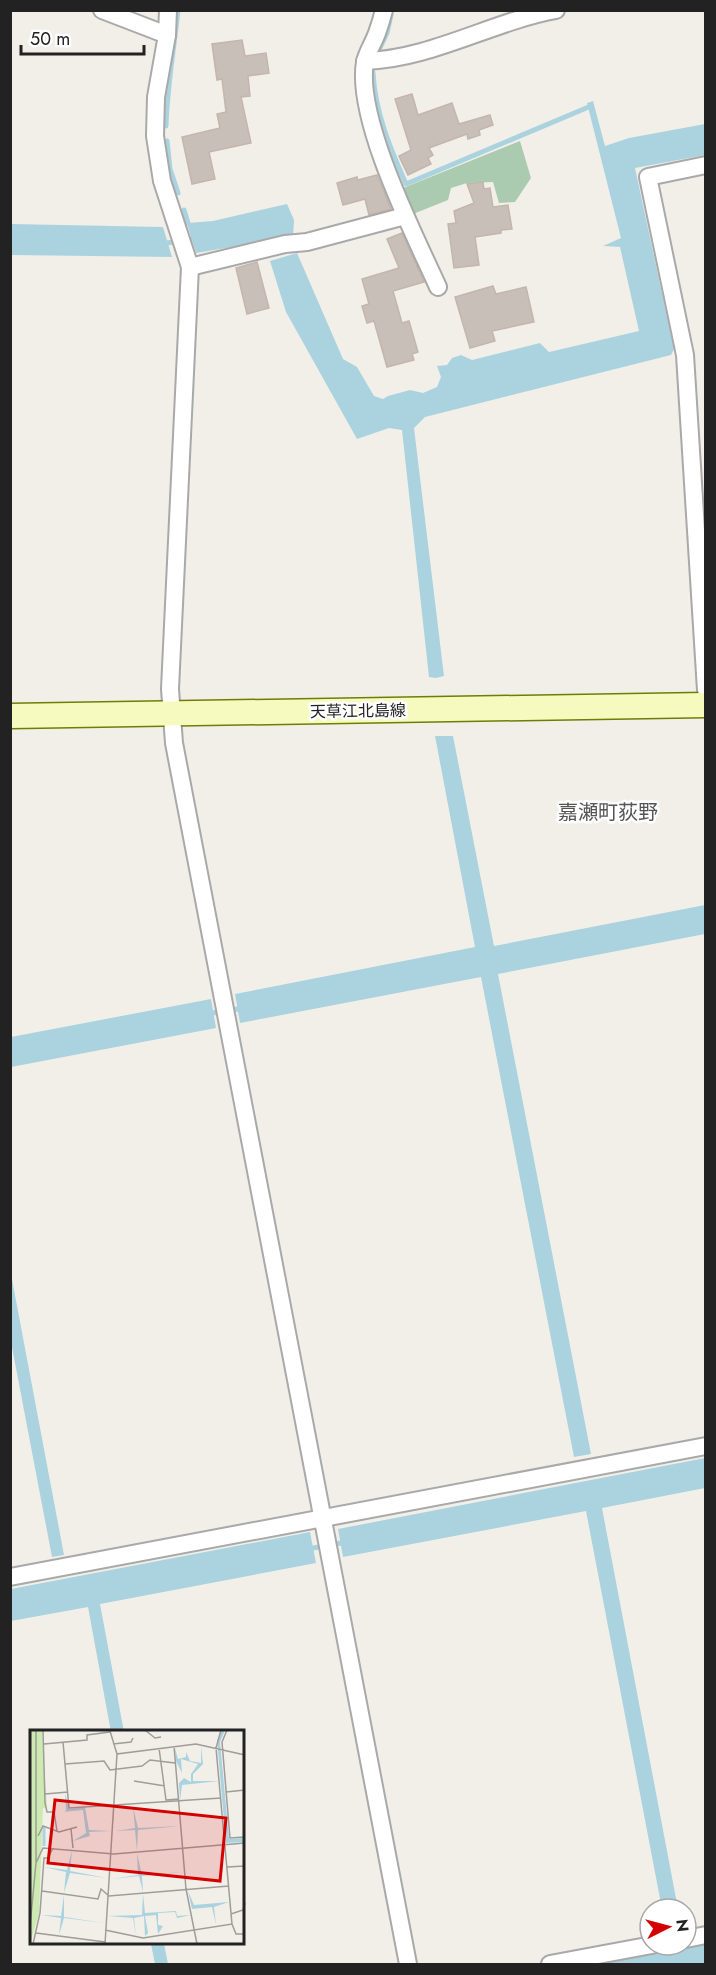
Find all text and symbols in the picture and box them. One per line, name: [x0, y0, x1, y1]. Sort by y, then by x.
scale bar: [21, 18, 144, 56]
text: 50 m: [30, 26, 70, 52]
street label: 天草江北島線: [310, 699, 406, 723]
district label: 嘉瀬町荻野: [558, 798, 658, 827]
inset map: [30, 1730, 244, 1945]
north arrow: [638, 1897, 698, 1957]
text: N: [670, 1918, 695, 1933]

